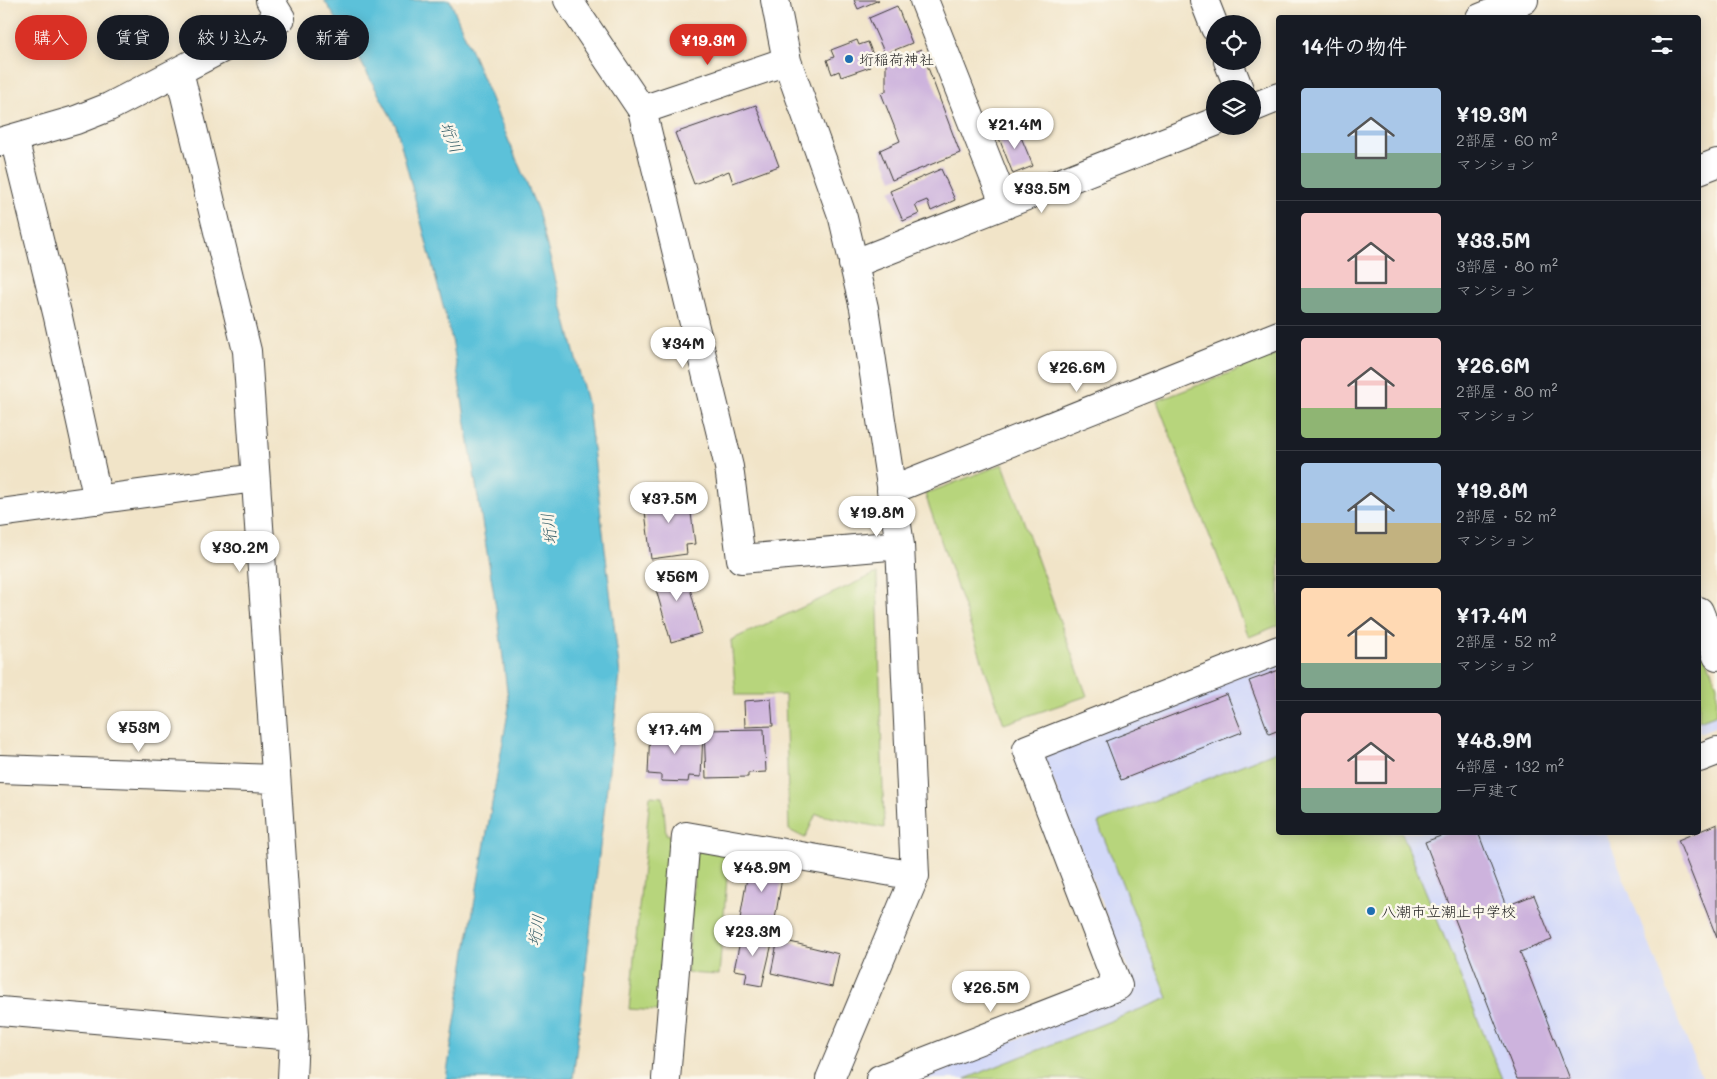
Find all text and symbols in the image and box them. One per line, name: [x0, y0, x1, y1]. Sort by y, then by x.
chip: 購入: [15, 15, 87, 60]
chip: 賃貸: [97, 15, 169, 60]
chip: 絞り込み: [179, 15, 287, 60]
chip: 新着: [297, 15, 369, 60]
map controls: [1206, 15, 1261, 135]
button: locate: [1206, 15, 1261, 70]
pin: ¥19.3M: [667, 23, 749, 66]
text: ¥19.3M: [681, 29, 735, 50]
icon: filters: [1648, 31, 1676, 59]
text: 14件の物件: [1301, 32, 1408, 59]
place label: 垳稲荷神社: [859, 49, 934, 69]
marker: 垳稲荷神社: [843, 53, 855, 65]
button: layers: [1206, 80, 1261, 135]
text: ¥19.3M: [1456, 100, 1528, 127]
pin: ¥21.4M: [974, 108, 1056, 150]
icon: home: [1341, 108, 1401, 168]
text: ¥21.4M: [988, 113, 1042, 134]
water label: 垳川: [436, 118, 468, 156]
text: 2部屋 · 60 m²: [1456, 129, 1558, 150]
text: マンション: [1456, 153, 1535, 174]
pin: ¥33.5M: [1001, 172, 1083, 214]
text: ¥33.5M: [1014, 177, 1070, 198]
text: ¥33.5M: [1456, 226, 1531, 253]
icon: home: [1341, 233, 1401, 293]
text: 3部屋 · 80 m²: [1456, 255, 1558, 276]
text: マンション: [1456, 279, 1535, 300]
pin: ¥34M: [653, 326, 713, 369]
text: ¥34M: [661, 332, 705, 353]
pin: ¥26.6M: [1036, 350, 1118, 393]
text: ¥26.6M: [1456, 351, 1530, 378]
text: ¥26.6M: [1049, 356, 1105, 377]
icon: home: [1341, 358, 1401, 418]
text: 2部屋 · 80 m²: [1456, 380, 1558, 401]
text: マンション: [1456, 404, 1535, 425]
text: ¥19.8M: [1456, 476, 1528, 503]
pin: ¥37.5M: [628, 482, 710, 524]
icon: home: [1341, 483, 1401, 543]
text: ¥37.5M: [641, 487, 697, 508]
pin: ¥19.8M: [836, 496, 918, 538]
text: ¥19.8M: [850, 501, 904, 522]
text: 2部屋 · 52 m²: [1456, 505, 1556, 526]
water label: 垳川: [536, 512, 560, 546]
text: マンション: [1456, 529, 1535, 550]
pin: ¥30.2M: [199, 530, 281, 573]
text: ¥30.2M: [211, 536, 269, 557]
pin: ¥56M: [647, 560, 707, 602]
text: ¥56M: [656, 565, 698, 586]
text: ¥17.4M: [1456, 601, 1528, 628]
icon: home: [1341, 608, 1401, 668]
text: 2部屋 · 52 m²: [1456, 630, 1556, 651]
text: マンション: [1456, 654, 1535, 675]
pin: ¥53M: [109, 710, 169, 753]
pin: ¥17.4M: [634, 712, 716, 755]
text: ¥53M: [118, 716, 160, 737]
text: ¥17.4M: [648, 718, 702, 739]
text: ¥48.9M: [1456, 726, 1532, 753]
icon: home: [1341, 733, 1401, 793]
text: 4部屋 · 132 m²: [1456, 755, 1564, 776]
text: 一戸建て: [1456, 779, 1520, 800]
pin: ¥48.9M: [721, 850, 803, 893]
text: ¥48.9M: [733, 856, 791, 877]
place label: 八潮市立潮止中学校: [1381, 901, 1516, 921]
marker: 八潮市立潮止中学校: [1365, 905, 1377, 917]
water label: 垳川: [522, 913, 548, 947]
pin: ¥23.3M: [712, 914, 794, 957]
text: ¥23.3M: [725, 920, 781, 941]
pin: ¥26.5M: [950, 970, 1032, 1013]
text: ¥26.5M: [963, 976, 1019, 997]

